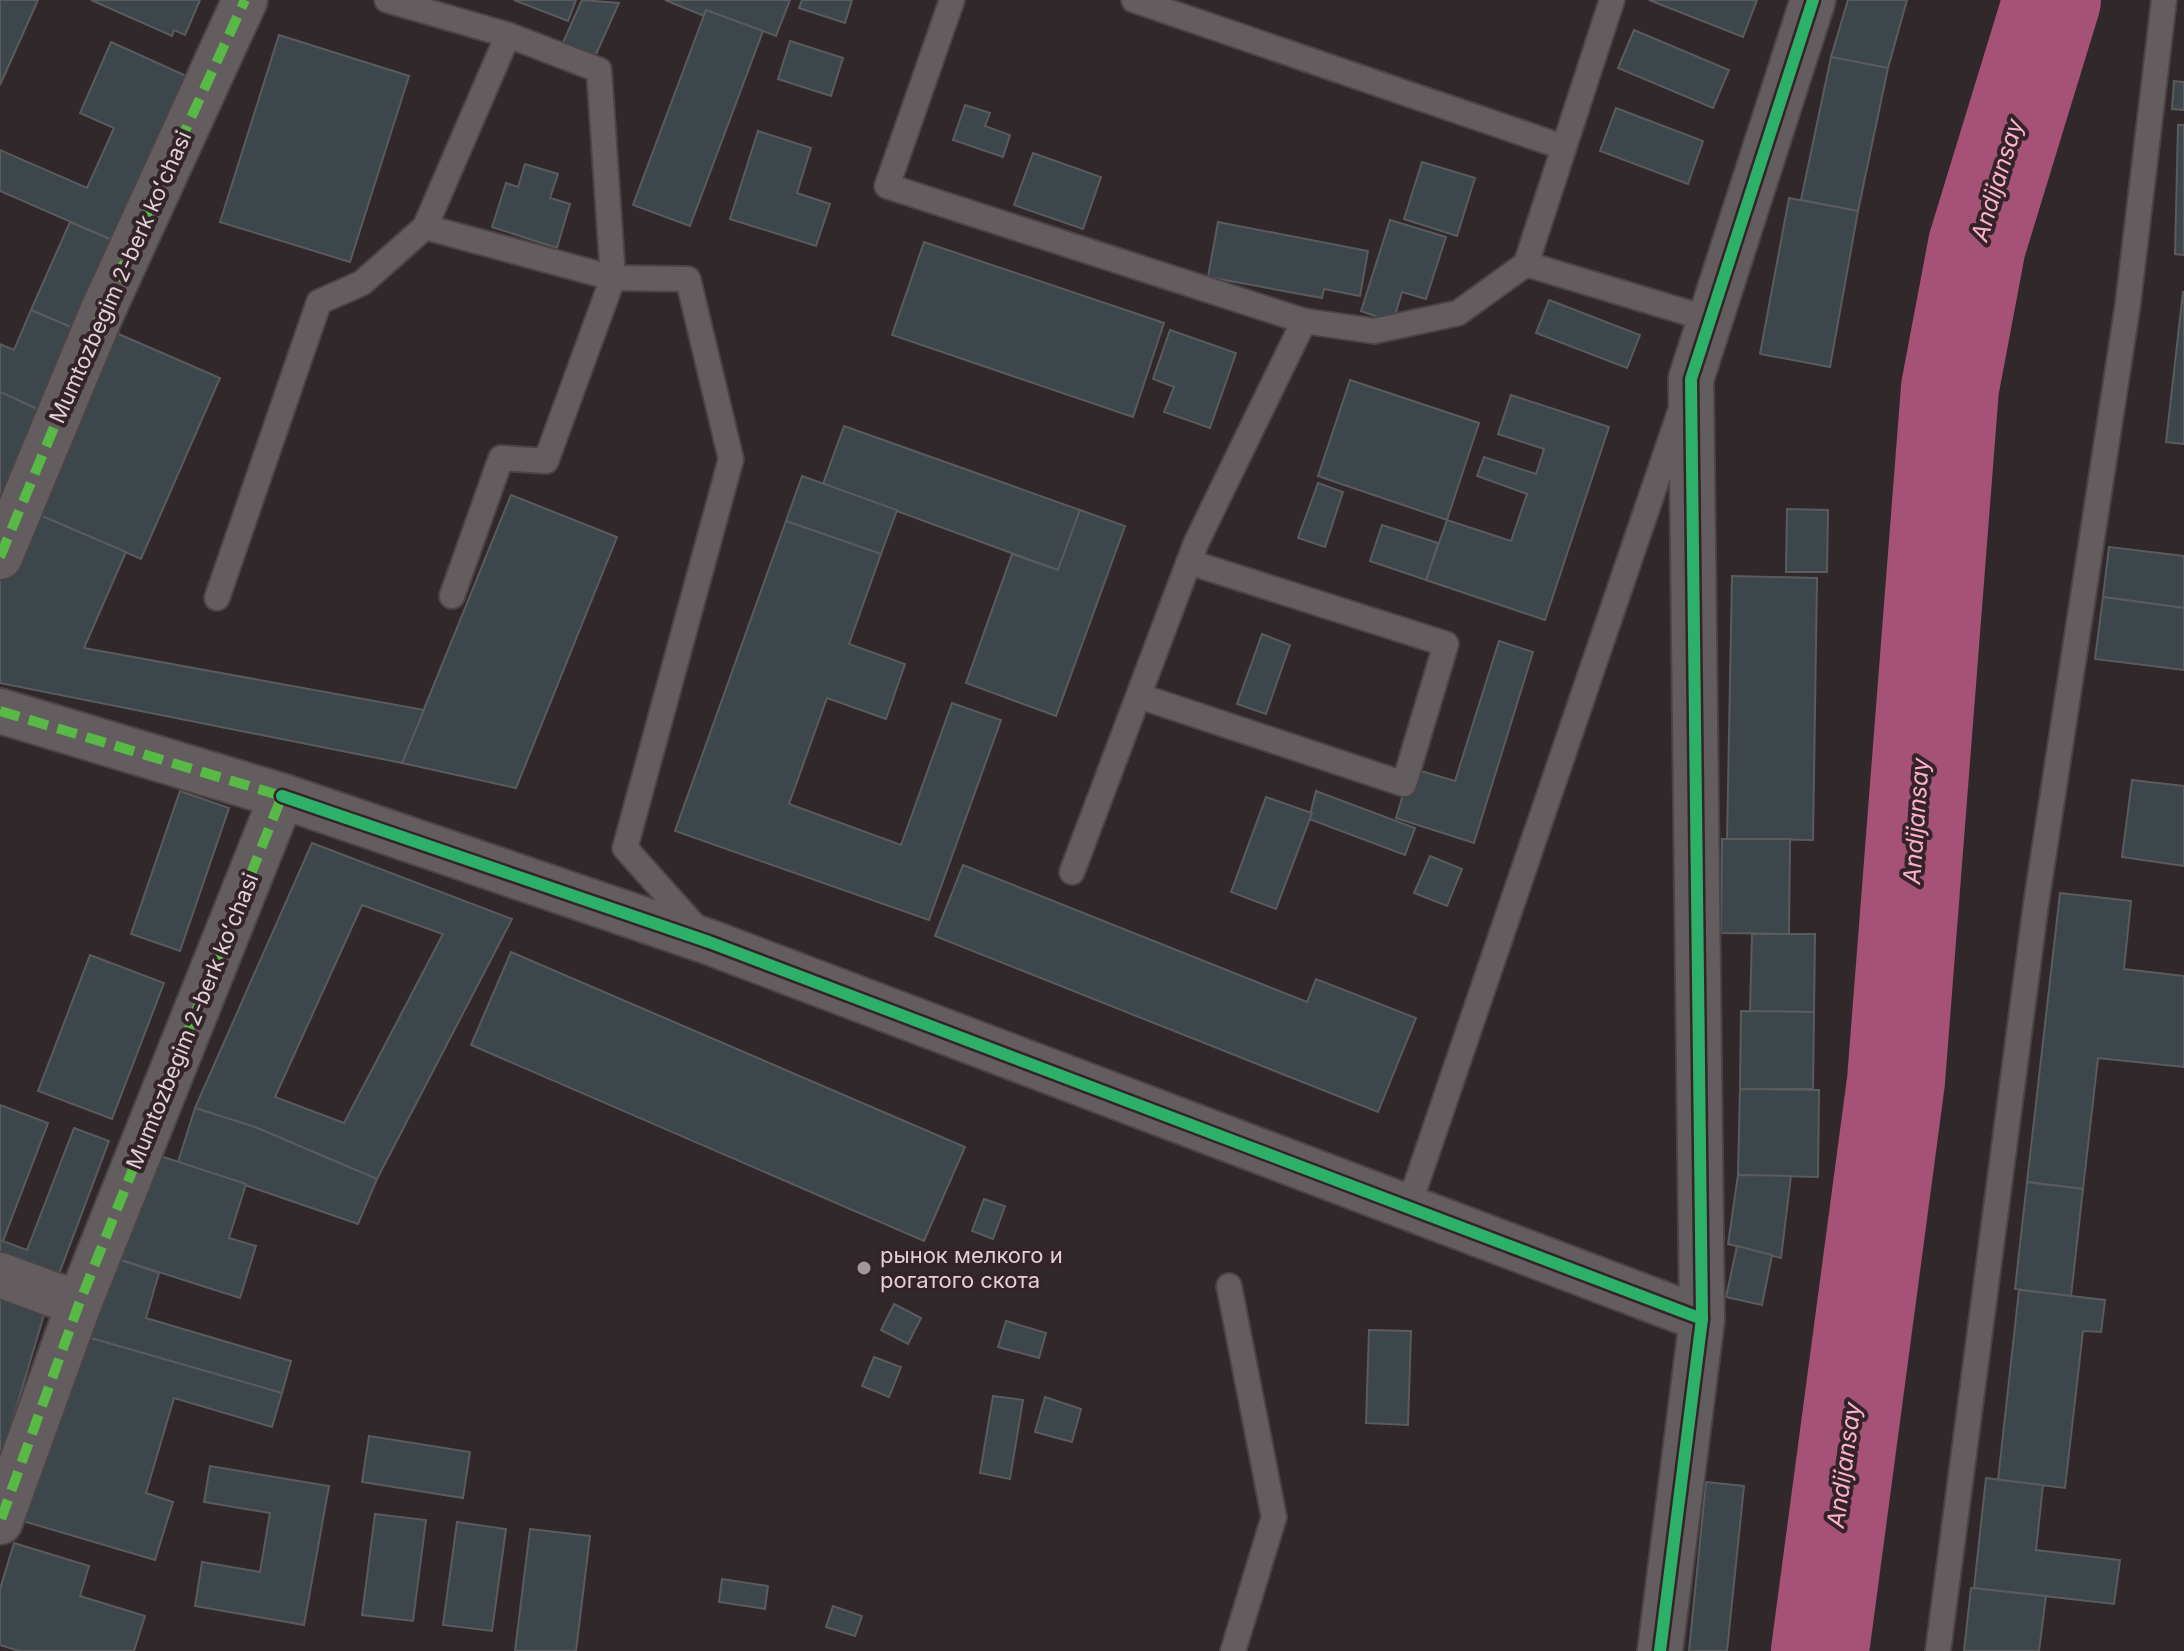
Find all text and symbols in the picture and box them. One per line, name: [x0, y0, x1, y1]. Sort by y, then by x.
water label: Andijansay: [1964, 115, 2030, 246]
street label: Mumtozbegim 2-berk koʻchasi: [44, 127, 196, 427]
water label: Andijansay: [1897, 756, 1935, 886]
street label: Mumtozbegim 2-berk koʻchasi: [121, 869, 263, 1173]
place label: рынок мелкого и рогатого скота: [880, 1242, 1063, 1293]
marker: рынок мелкого и рогатого скота: [855, 1259, 873, 1277]
water label: Andijansay: [1821, 1400, 1867, 1531]

